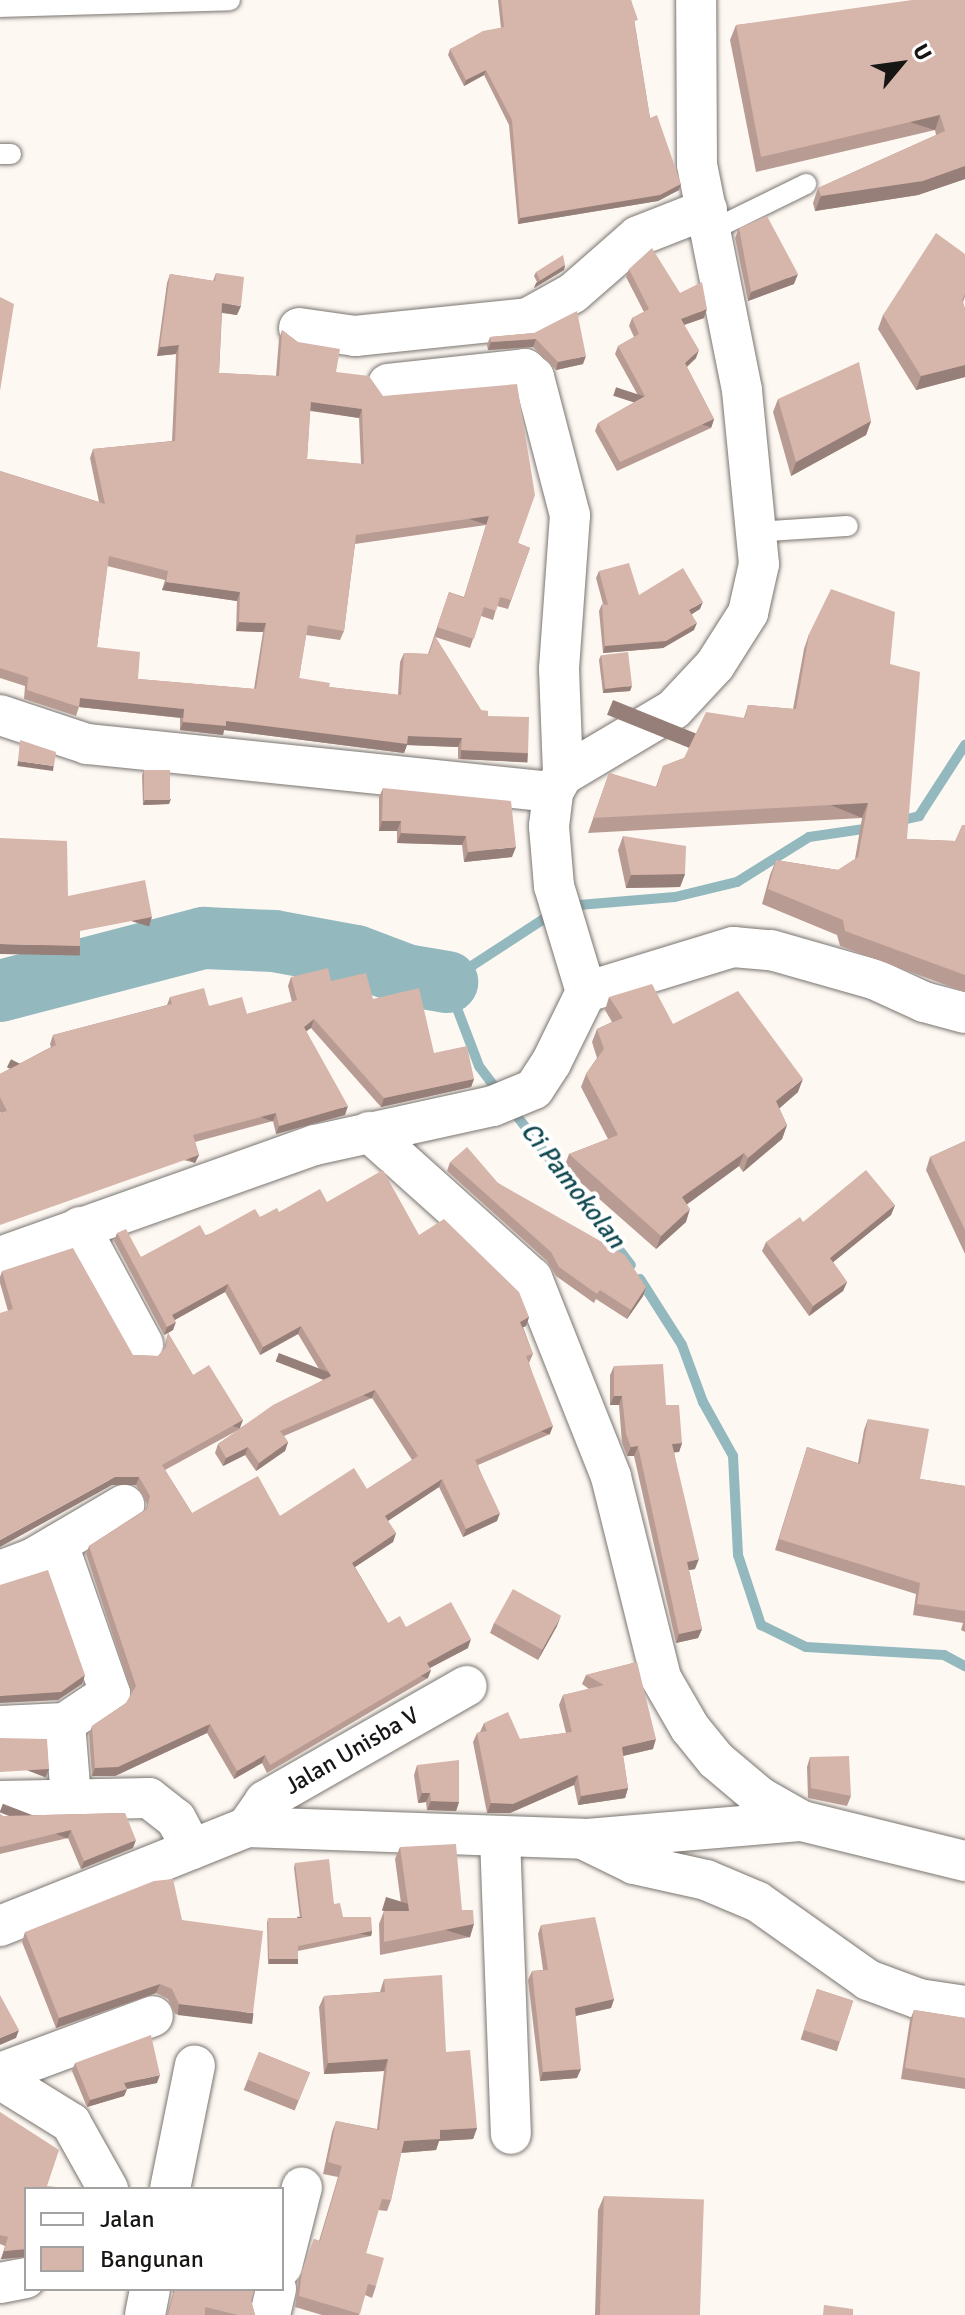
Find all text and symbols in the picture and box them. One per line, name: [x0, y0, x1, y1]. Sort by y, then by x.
north arrow: [861, 24, 941, 104]
text: U: [907, 39, 938, 65]
water label: Ci Pamokolan: [513, 1117, 631, 1255]
street label: Jalan Unisba V: [280, 1701, 424, 1801]
legend: [24, 2187, 284, 2291]
text: Jalan: [100, 2204, 155, 2234]
text: Bangunan: [100, 2244, 204, 2274]

